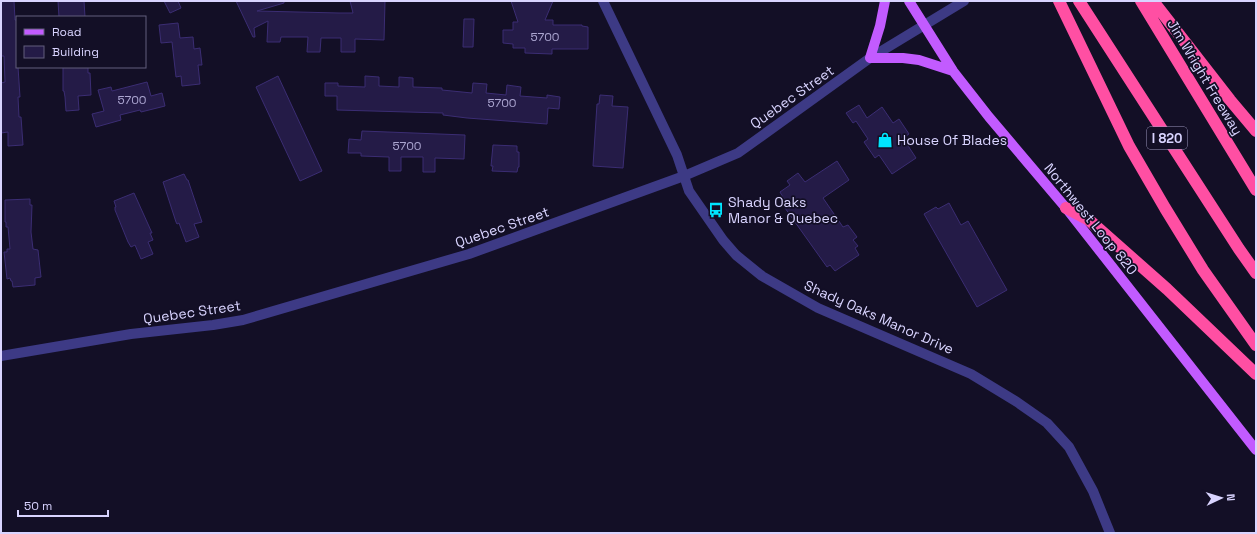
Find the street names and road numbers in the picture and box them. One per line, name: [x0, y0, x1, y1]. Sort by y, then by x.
street label: Jim Wright Freeway: [1163, 16, 1247, 138]
street label: Quebec Street: [747, 61, 837, 133]
road number: I 820: [1147, 127, 1187, 149]
street label: Northwest Loop 820: [1040, 160, 1142, 278]
street label: Quebec Street: [453, 202, 551, 252]
street label: Shady Oaks Manor Drive: [801, 276, 957, 358]
street label: Quebec Street: [142, 296, 242, 328]

